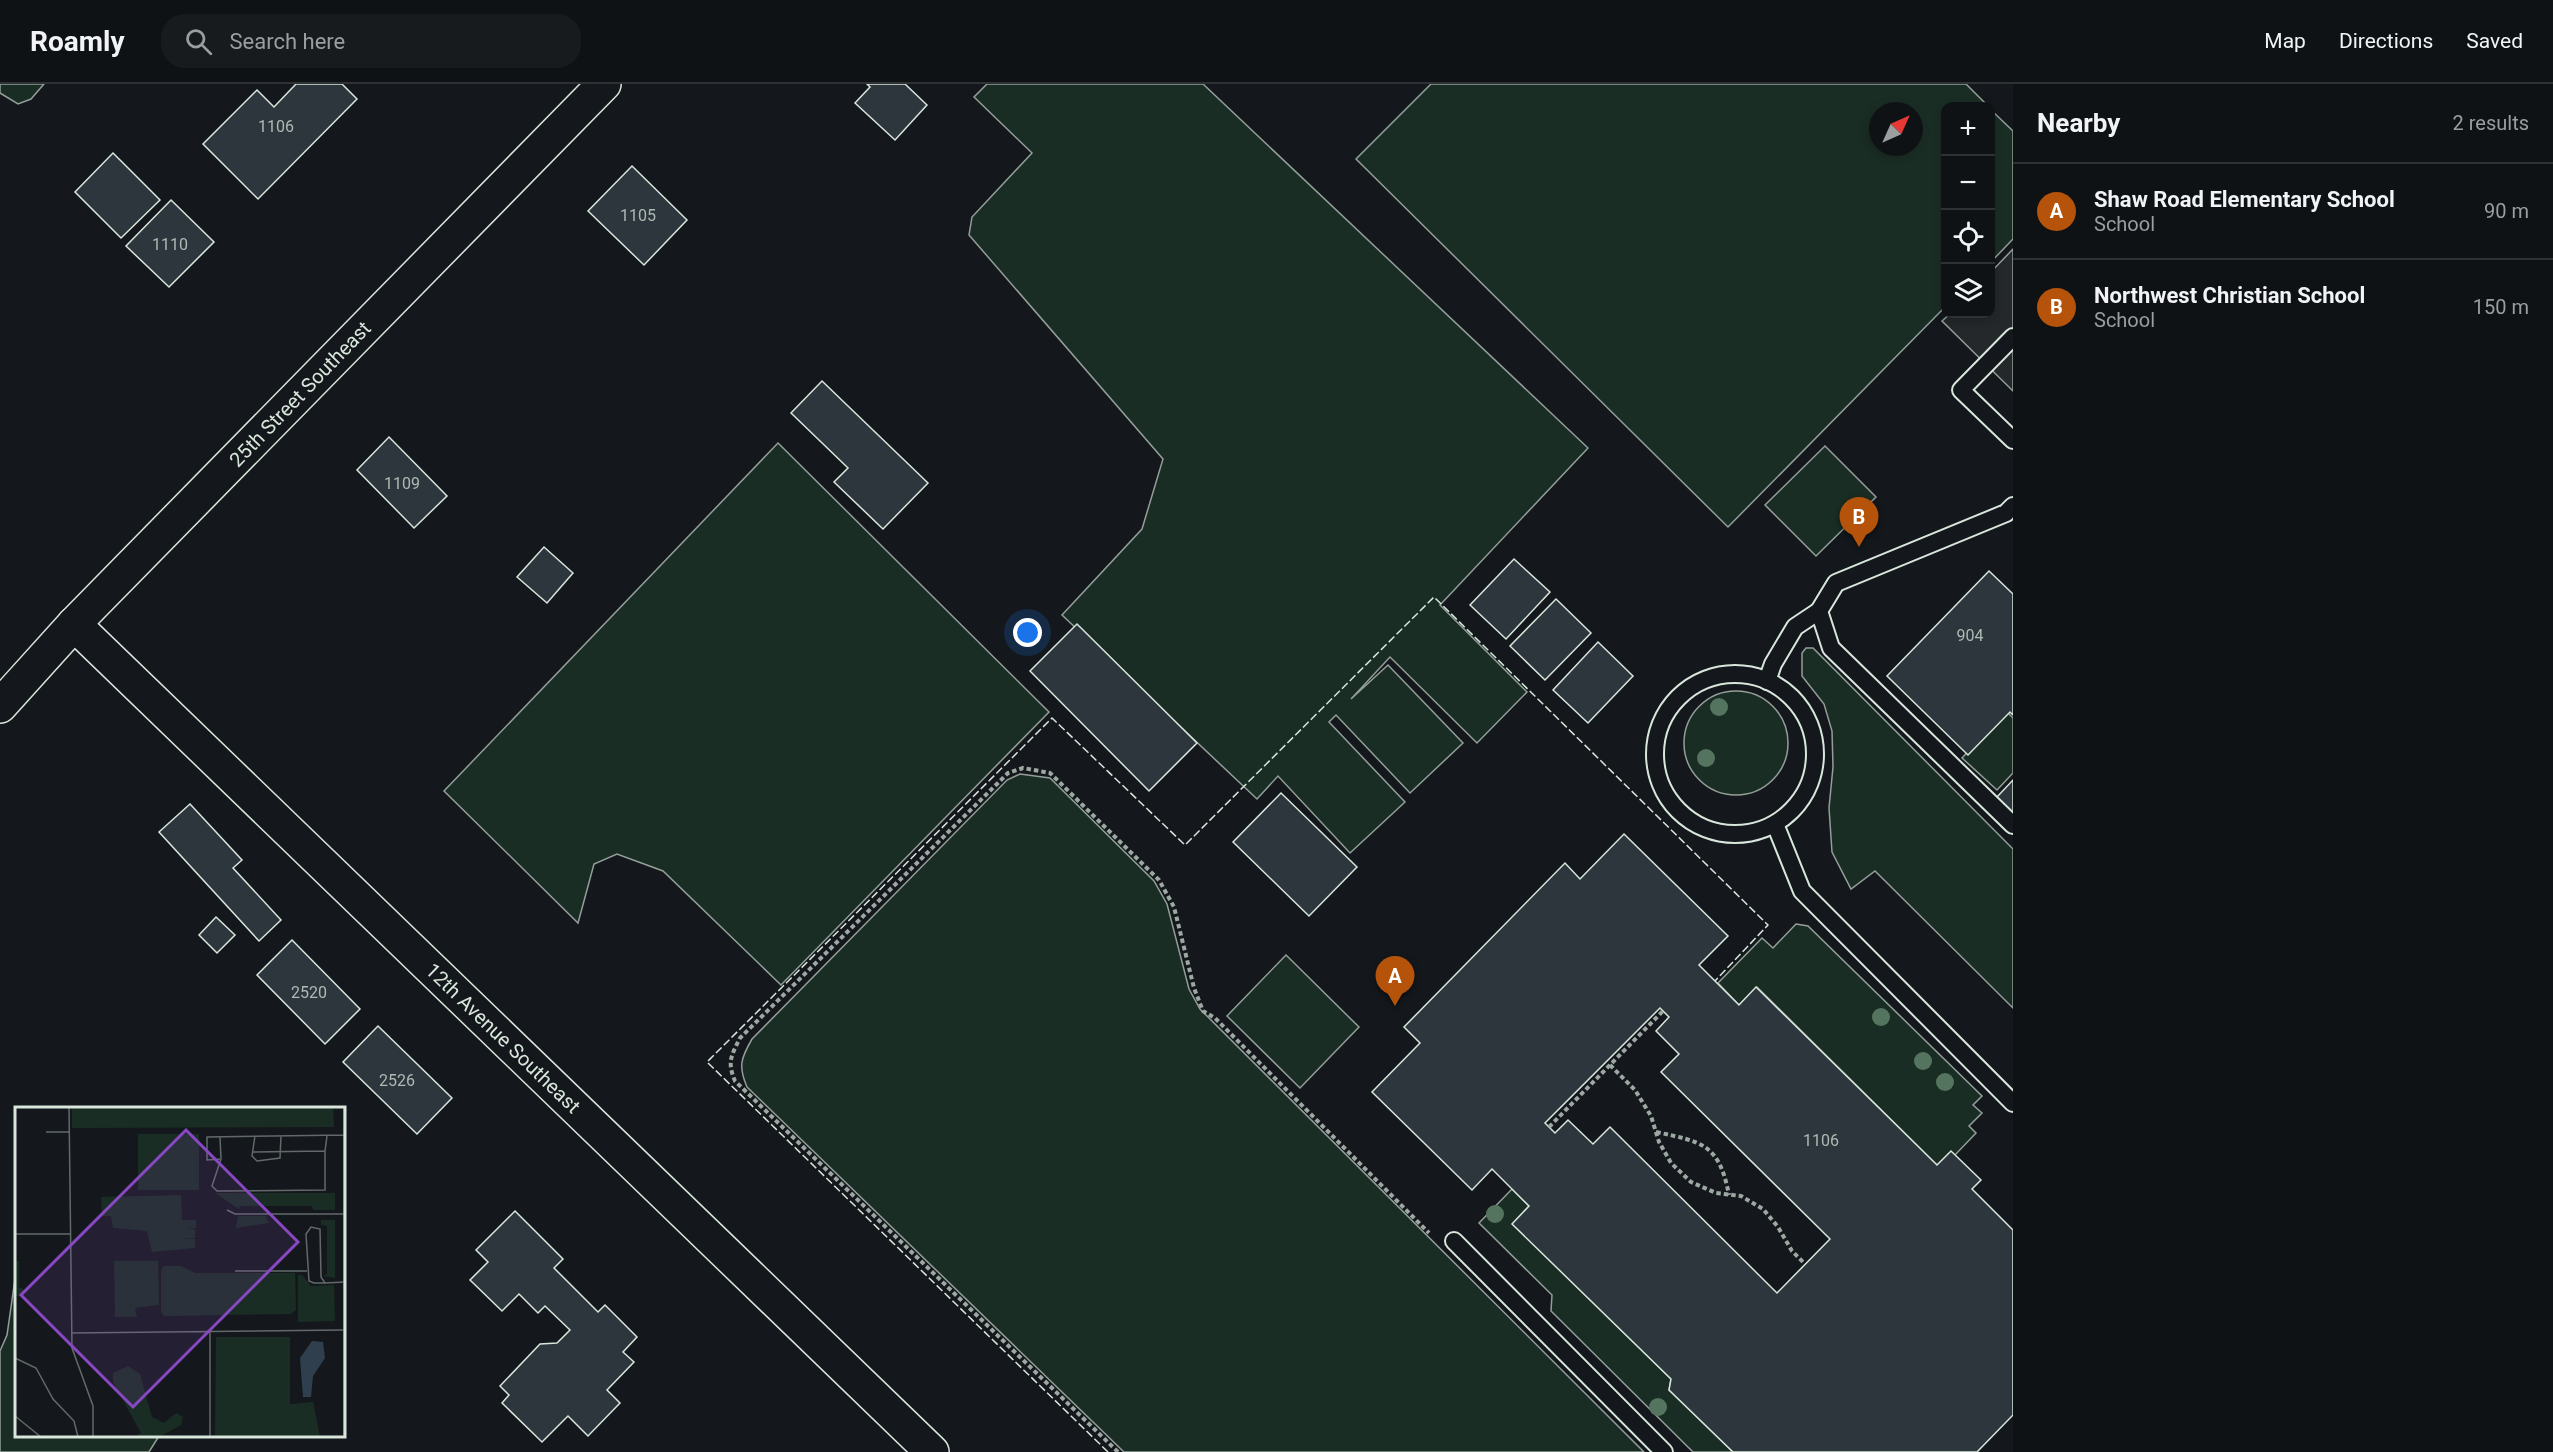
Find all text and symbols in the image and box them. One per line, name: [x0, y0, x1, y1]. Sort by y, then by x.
search box: [161, 14, 581, 68]
text: Roamly: [30, 25, 125, 58]
icon: search: [182, 25, 215, 58]
text: Search here: [230, 29, 345, 54]
text: Map: [2264, 29, 2306, 53]
text: Directions: [2339, 29, 2433, 53]
text: Saved: [2466, 29, 2523, 53]
north arrow: [1869, 102, 1923, 156]
map controls: [1941, 102, 1995, 318]
button: +: [1941, 102, 1995, 156]
text: Nearby: [2037, 108, 2120, 138]
text: 2 results: [2453, 111, 2529, 135]
house number: 1106: [258, 117, 294, 136]
button: −: [1941, 156, 1995, 210]
text: Shaw Road Elementary School: [2094, 187, 2395, 212]
text: A: [2050, 199, 2063, 223]
text: 90 m: [2484, 199, 2529, 223]
house number: 1105: [620, 206, 656, 225]
button: locate: [1941, 210, 1995, 264]
text: School: [2094, 212, 2155, 236]
house number: 1110: [152, 235, 188, 254]
button: layers: [1941, 264, 1995, 318]
text: Northwest Christian School: [2094, 283, 2365, 308]
text: B: [2050, 295, 2063, 319]
text: 150 m: [2473, 295, 2529, 319]
text: School: [2094, 308, 2155, 332]
street label: 25th Street Southeast: [224, 316, 376, 472]
house number: 1109: [384, 474, 420, 493]
pin: B: [1840, 498, 1878, 547]
your location: [1013, 618, 1042, 647]
house number: 904: [1957, 626, 1983, 645]
pin: A: [1376, 956, 1414, 1006]
street label: 12th Avenue Southeast: [421, 958, 585, 1118]
house number: 2520: [291, 983, 327, 1002]
house number: 2526: [379, 1071, 415, 1090]
inset map: [15, 1107, 345, 1437]
house number: 1106: [1803, 1131, 1839, 1150]

